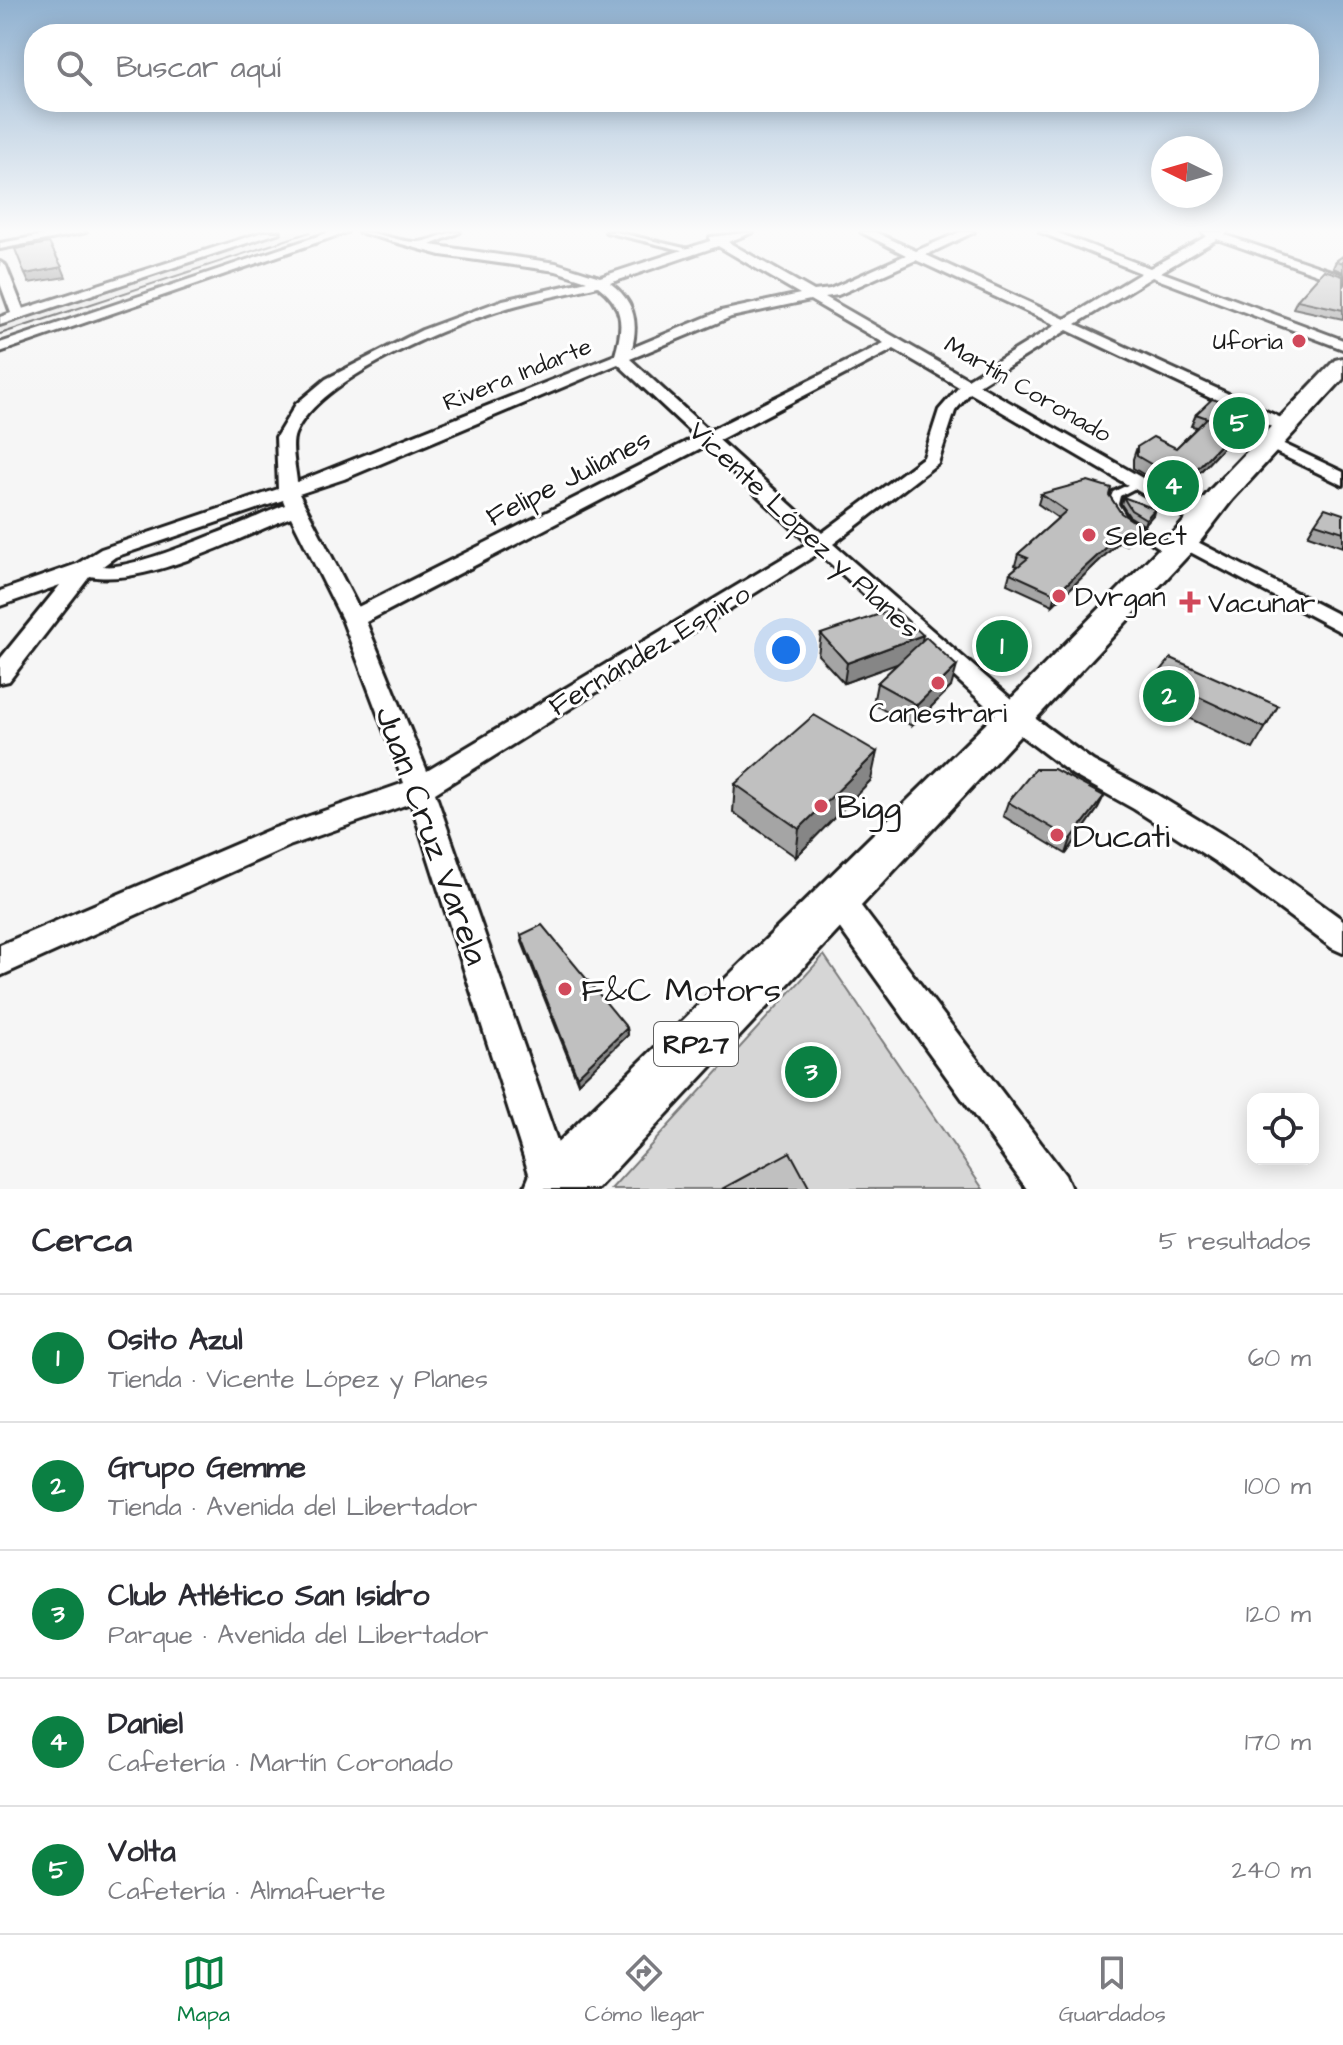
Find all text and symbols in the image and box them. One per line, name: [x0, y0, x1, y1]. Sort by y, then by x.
search box: [24, 24, 1319, 112]
icon: search: [52, 46, 96, 90]
text: Buscar aquí: [116, 47, 281, 89]
north arrow: [1151, 136, 1223, 208]
place label: Uforia: [1213, 325, 1283, 359]
street label: Martín Coronado: [938, 328, 1118, 452]
street label: Rivera Indarte: [438, 330, 597, 420]
marker: Uforia: [1290, 332, 1308, 350]
pin: 5: [1213, 393, 1265, 453]
street label: Vicente López y Planes: [678, 412, 928, 649]
street label: Felipe Julianes: [480, 420, 658, 537]
pin: 4: [1147, 456, 1199, 516]
place label: Select: [1105, 517, 1187, 556]
marker: Select: [1080, 526, 1098, 544]
street label: Fernández Espiro: [542, 575, 758, 726]
place label: Dvrgan: [1075, 578, 1166, 618]
place label: Vacunar: [1208, 584, 1315, 623]
marker: Dvrgan: [1050, 587, 1068, 605]
marker: Vacunar: [1179, 591, 1201, 613]
pin: 1: [976, 616, 1028, 676]
your location: [766, 630, 806, 670]
pin: 2: [1143, 666, 1195, 726]
marker: Canestrari: [929, 674, 947, 692]
place label: Canestrari: [869, 694, 1007, 733]
street label: Juan Cruz Varela: [362, 700, 500, 972]
place label: Bigg: [837, 784, 901, 833]
marker: Bigg: [812, 797, 830, 815]
place label: Ducati: [1073, 813, 1170, 861]
marker: Ducati: [1048, 826, 1066, 844]
place label: F&C Motors: [581, 967, 781, 1015]
marker: F&C Motors: [556, 980, 574, 998]
road number: RP27: [654, 1022, 738, 1066]
pin: 3: [785, 1042, 837, 1102]
map controls: [1247, 1093, 1319, 1165]
button: locate: [1247, 1093, 1319, 1165]
text: Cerca: [32, 1217, 132, 1265]
text: 5 resultados: [1159, 1223, 1311, 1259]
text: Osito Azul: [108, 1319, 243, 1361]
text: 1: [56, 1340, 60, 1376]
text: 60 m: [1248, 1340, 1311, 1376]
text: Tienda · Vicente López y Planes: [108, 1361, 488, 1397]
text: Grupo Gemme: [108, 1447, 306, 1489]
text: 2: [51, 1468, 65, 1504]
text: 100 m: [1244, 1468, 1311, 1504]
text: Tienda · Avenida del Libertador: [108, 1489, 477, 1525]
text: Club Atlético San Isidro: [108, 1575, 429, 1617]
text: 3: [51, 1596, 65, 1632]
text: 120 m: [1246, 1596, 1311, 1632]
text: Parque · Avenida del Libertador: [108, 1617, 488, 1653]
text: Daniel: [108, 1703, 183, 1745]
text: 4: [49, 1724, 67, 1760]
text: 170 m: [1245, 1724, 1311, 1760]
text: Cafetería · Martín Coronado: [108, 1745, 453, 1781]
text: Volta: [108, 1831, 176, 1873]
text: 5: [49, 1852, 67, 1888]
text: 240 m: [1231, 1852, 1311, 1888]
text: Cafetería · Almafuerte: [108, 1873, 386, 1909]
tab: Mapa: [177, 1951, 230, 2030]
tab: Cómo llegar: [585, 1951, 704, 2030]
tab: Guardados: [1059, 1951, 1166, 2030]

